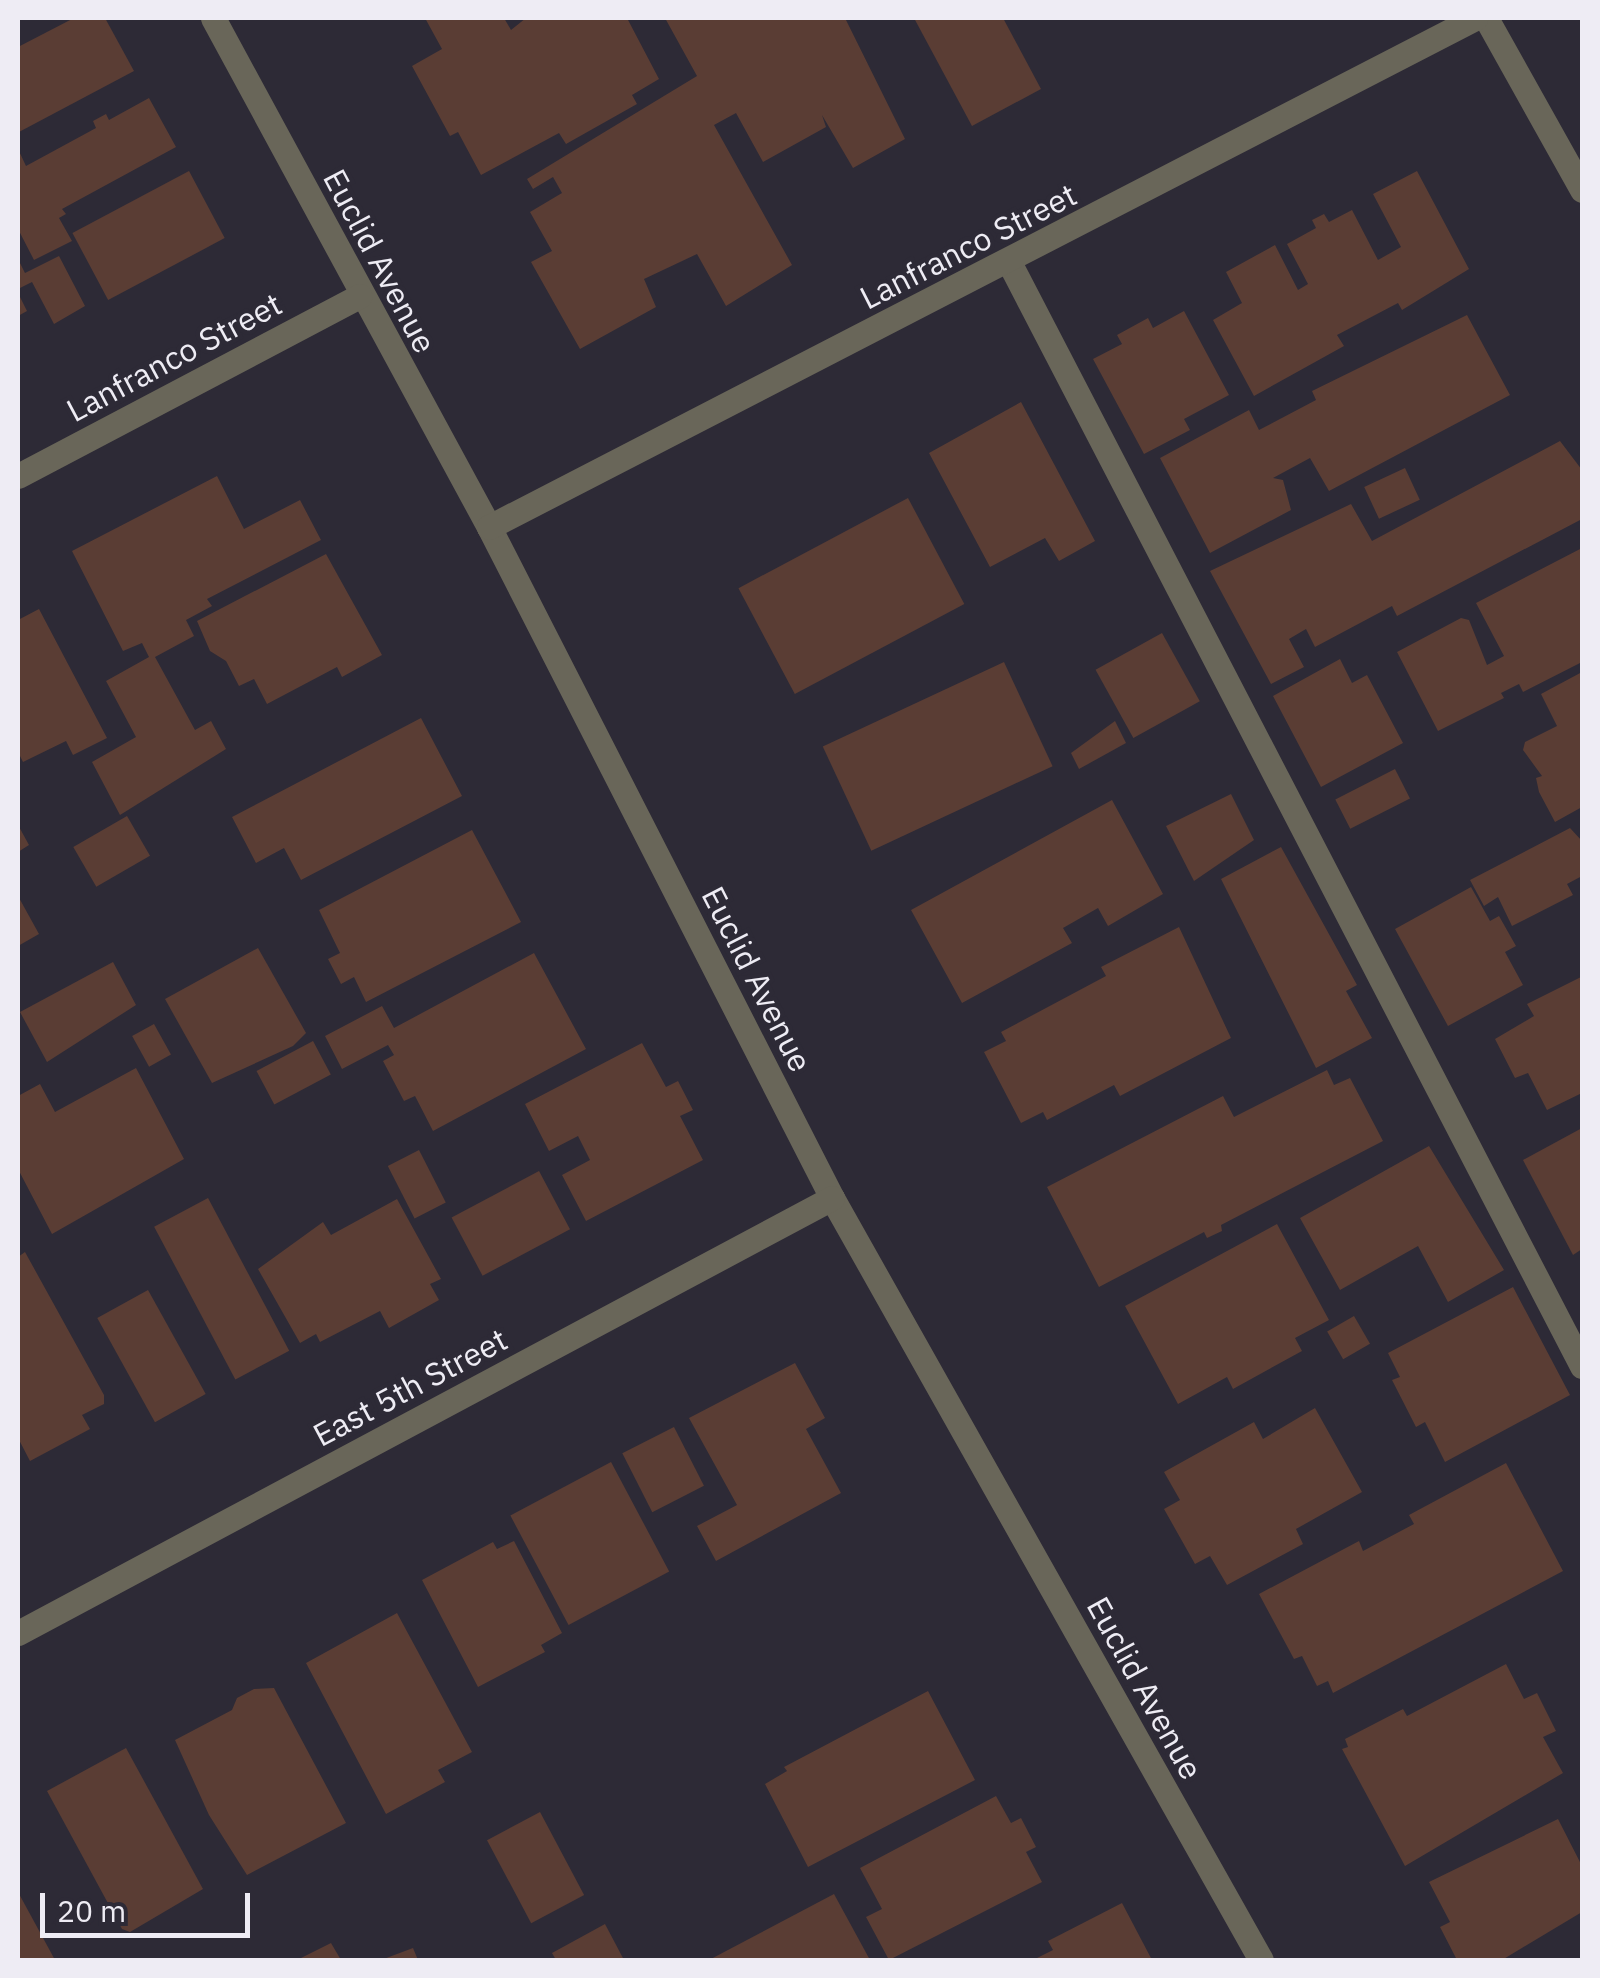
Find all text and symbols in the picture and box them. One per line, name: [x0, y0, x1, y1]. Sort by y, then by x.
street label: Euclid Avenue: [315, 163, 445, 359]
street label: Lanfranco Street: [853, 175, 1083, 317]
street label: Lanfranco Street: [60, 284, 288, 430]
street label: Euclid Avenue: [694, 880, 820, 1078]
street label: East 5th Street: [307, 1320, 513, 1454]
street label: Euclid Avenue: [1079, 1590, 1211, 1786]
scale bar: [45, 1873, 255, 1935]
text: 20 m: [57, 1891, 126, 1930]

